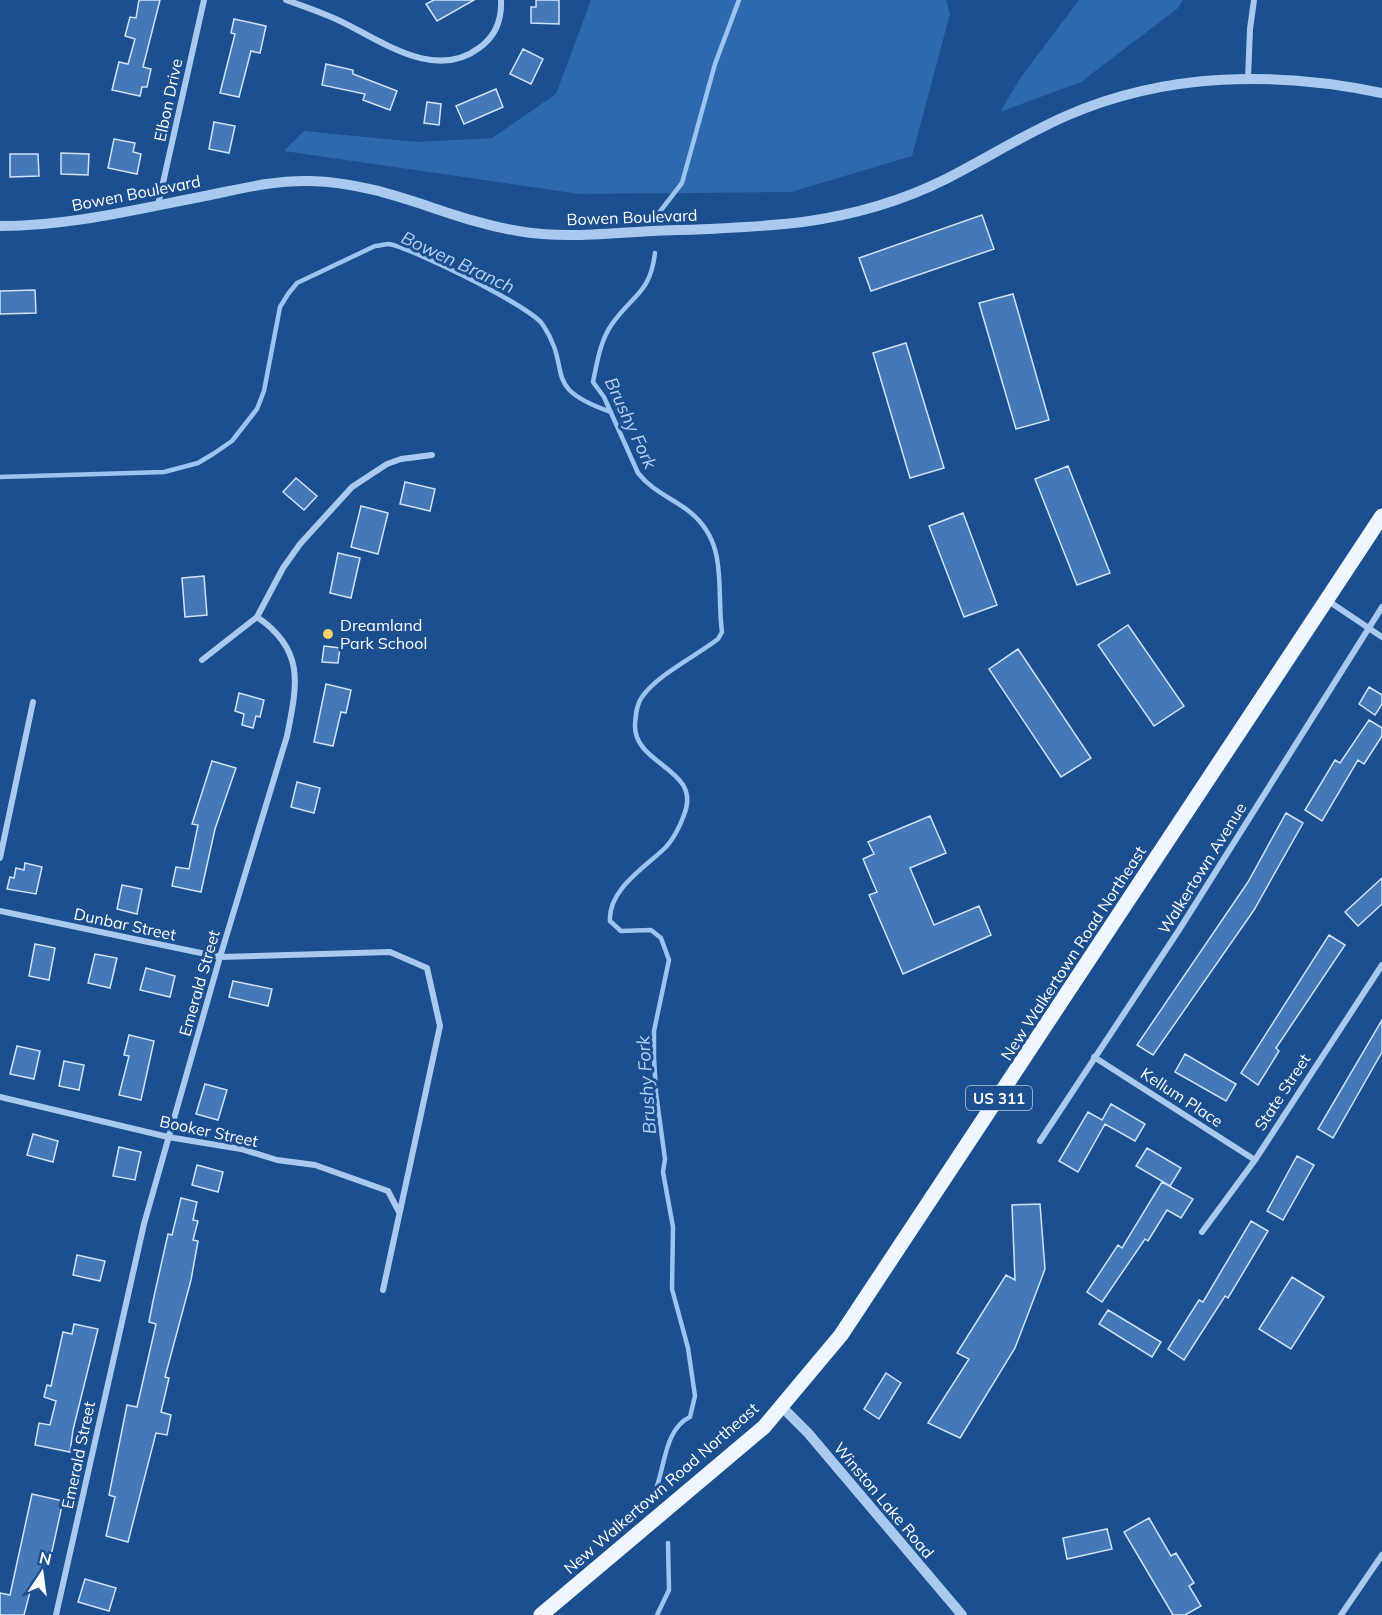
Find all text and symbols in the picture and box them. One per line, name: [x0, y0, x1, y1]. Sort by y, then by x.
street label: Elbon Drive: [149, 57, 187, 143]
street label: Bowen Boulevard: [70, 171, 202, 215]
street label: Bowen Boulevard: [566, 205, 698, 229]
water label: Bowen Branch: [398, 226, 518, 298]
water label: Brushy Fork: [600, 373, 663, 473]
place label: Dreamland Park School: [340, 615, 427, 653]
marker: Dreamland Park School: [321, 627, 335, 641]
street label: Walkertown Avenue: [1154, 799, 1250, 937]
street label: New Walkertown Road Northeast: [996, 842, 1150, 1064]
street label: Dunbar Street: [72, 903, 178, 945]
street label: Emerald Street: [174, 927, 224, 1038]
water label: Brushy Fork: [631, 1034, 661, 1135]
street label: State Street: [1250, 1049, 1315, 1134]
street label: Kellum Place: [1137, 1063, 1227, 1131]
road number: US 311: [966, 1086, 1032, 1110]
street label: Booker Street: [158, 1111, 260, 1151]
street label: New Walkertown Road Northeast: [560, 1398, 763, 1578]
street label: Emerald Street: [57, 1399, 99, 1511]
street label: Winston Lake Road: [830, 1438, 938, 1562]
north arrow: [12, 1543, 72, 1603]
text: N: [37, 1547, 54, 1569]

